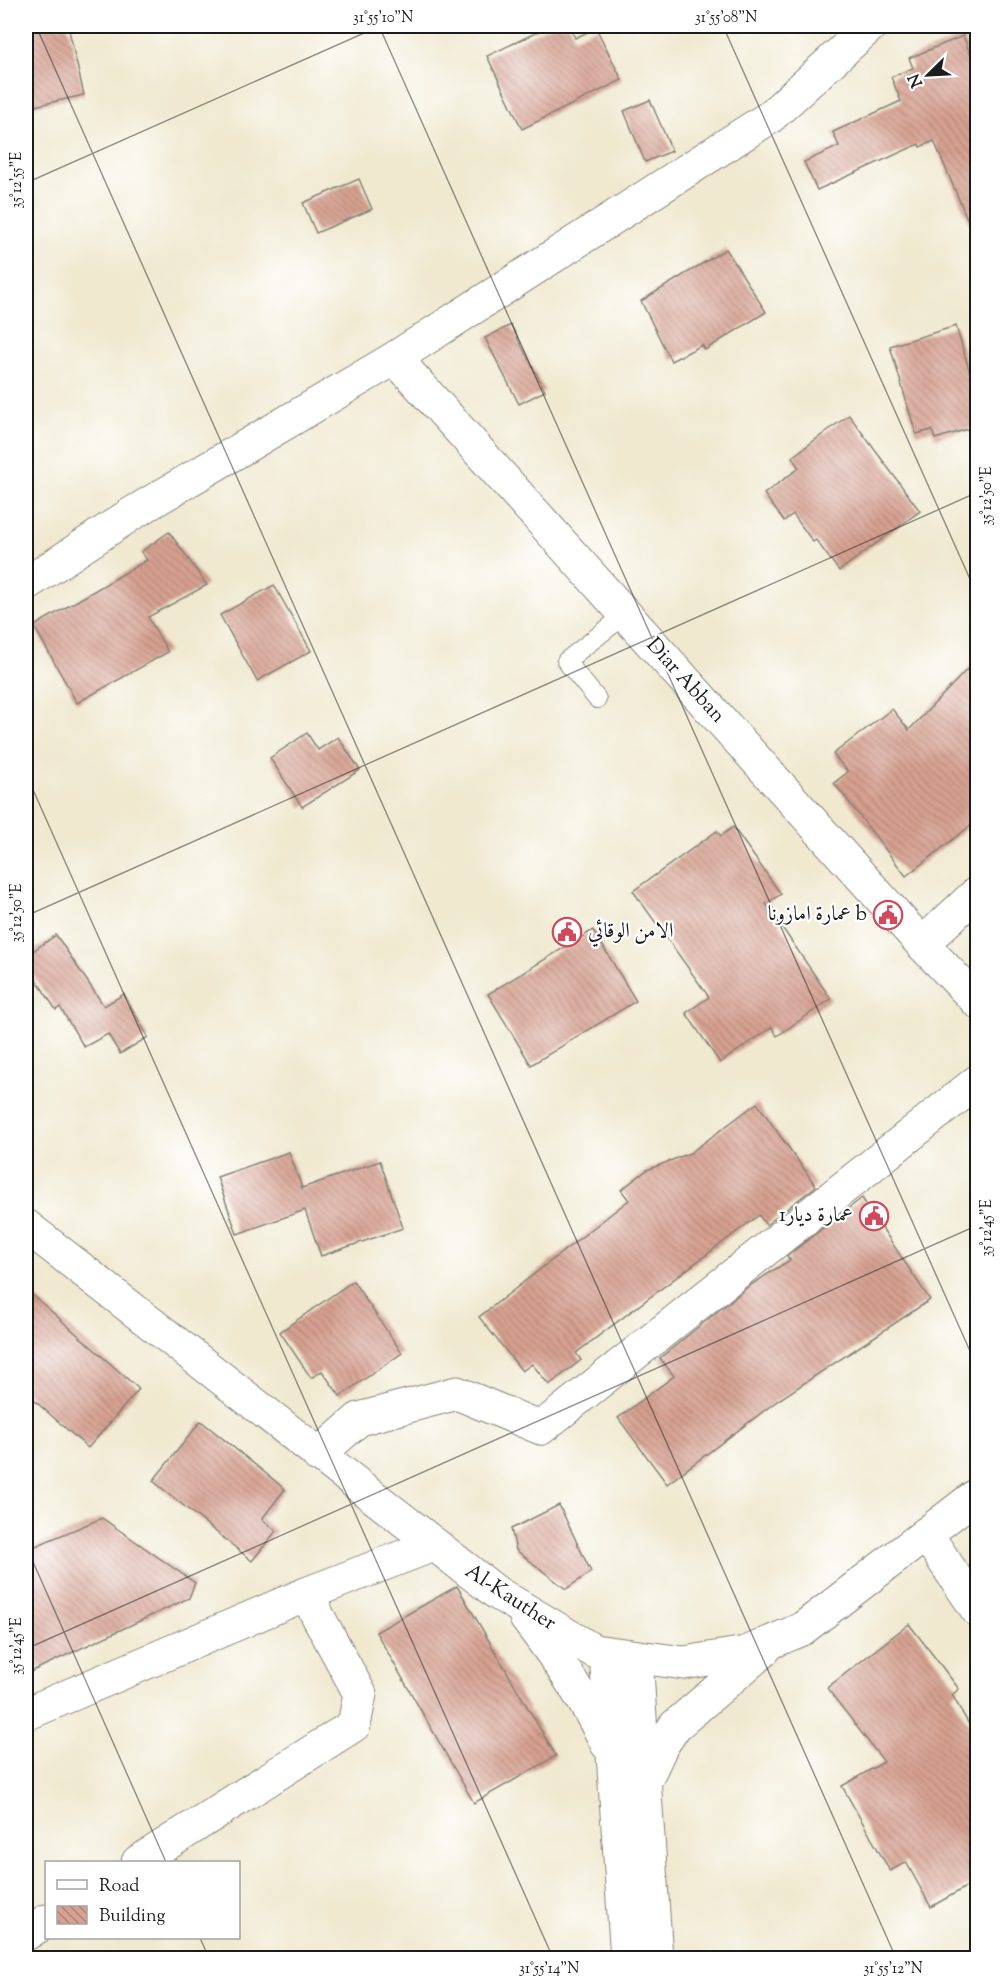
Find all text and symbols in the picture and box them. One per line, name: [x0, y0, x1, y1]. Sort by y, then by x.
text: 31°55'10"N: [353, 8, 413, 29]
text: 31°55'08"N: [695, 8, 757, 29]
north arrow: [898, 45, 958, 105]
text: N: [903, 69, 930, 91]
text: 35°12'55"E: [7, 152, 28, 208]
text: 35°12'50"E: [977, 467, 998, 525]
street label: Diar Abban: [638, 632, 732, 730]
text: 35°12'50"E: [7, 884, 28, 942]
public building icon: عمارة امازونا b: [872, 899, 904, 931]
place label: عمارة امازونا b: [768, 900, 867, 930]
public building icon: الامن الوقائي: [551, 916, 583, 948]
place label: الامن الوقائي: [588, 917, 674, 947]
text: 35°12'45"E: [977, 1199, 998, 1257]
public building icon: عمارة ديار1: [858, 1200, 890, 1232]
place label: عمارة ديار1: [779, 1201, 853, 1231]
street label: Al-Kauther: [458, 1557, 562, 1639]
text: 35°12'45"E: [7, 1617, 28, 1675]
legend: [45, 1861, 240, 1939]
text: Road: [99, 1874, 139, 1900]
text: Building: [99, 1904, 165, 1930]
text: 31°55'14"N: [519, 1959, 579, 1980]
text: 31°55'12"N: [863, 1959, 923, 1980]

